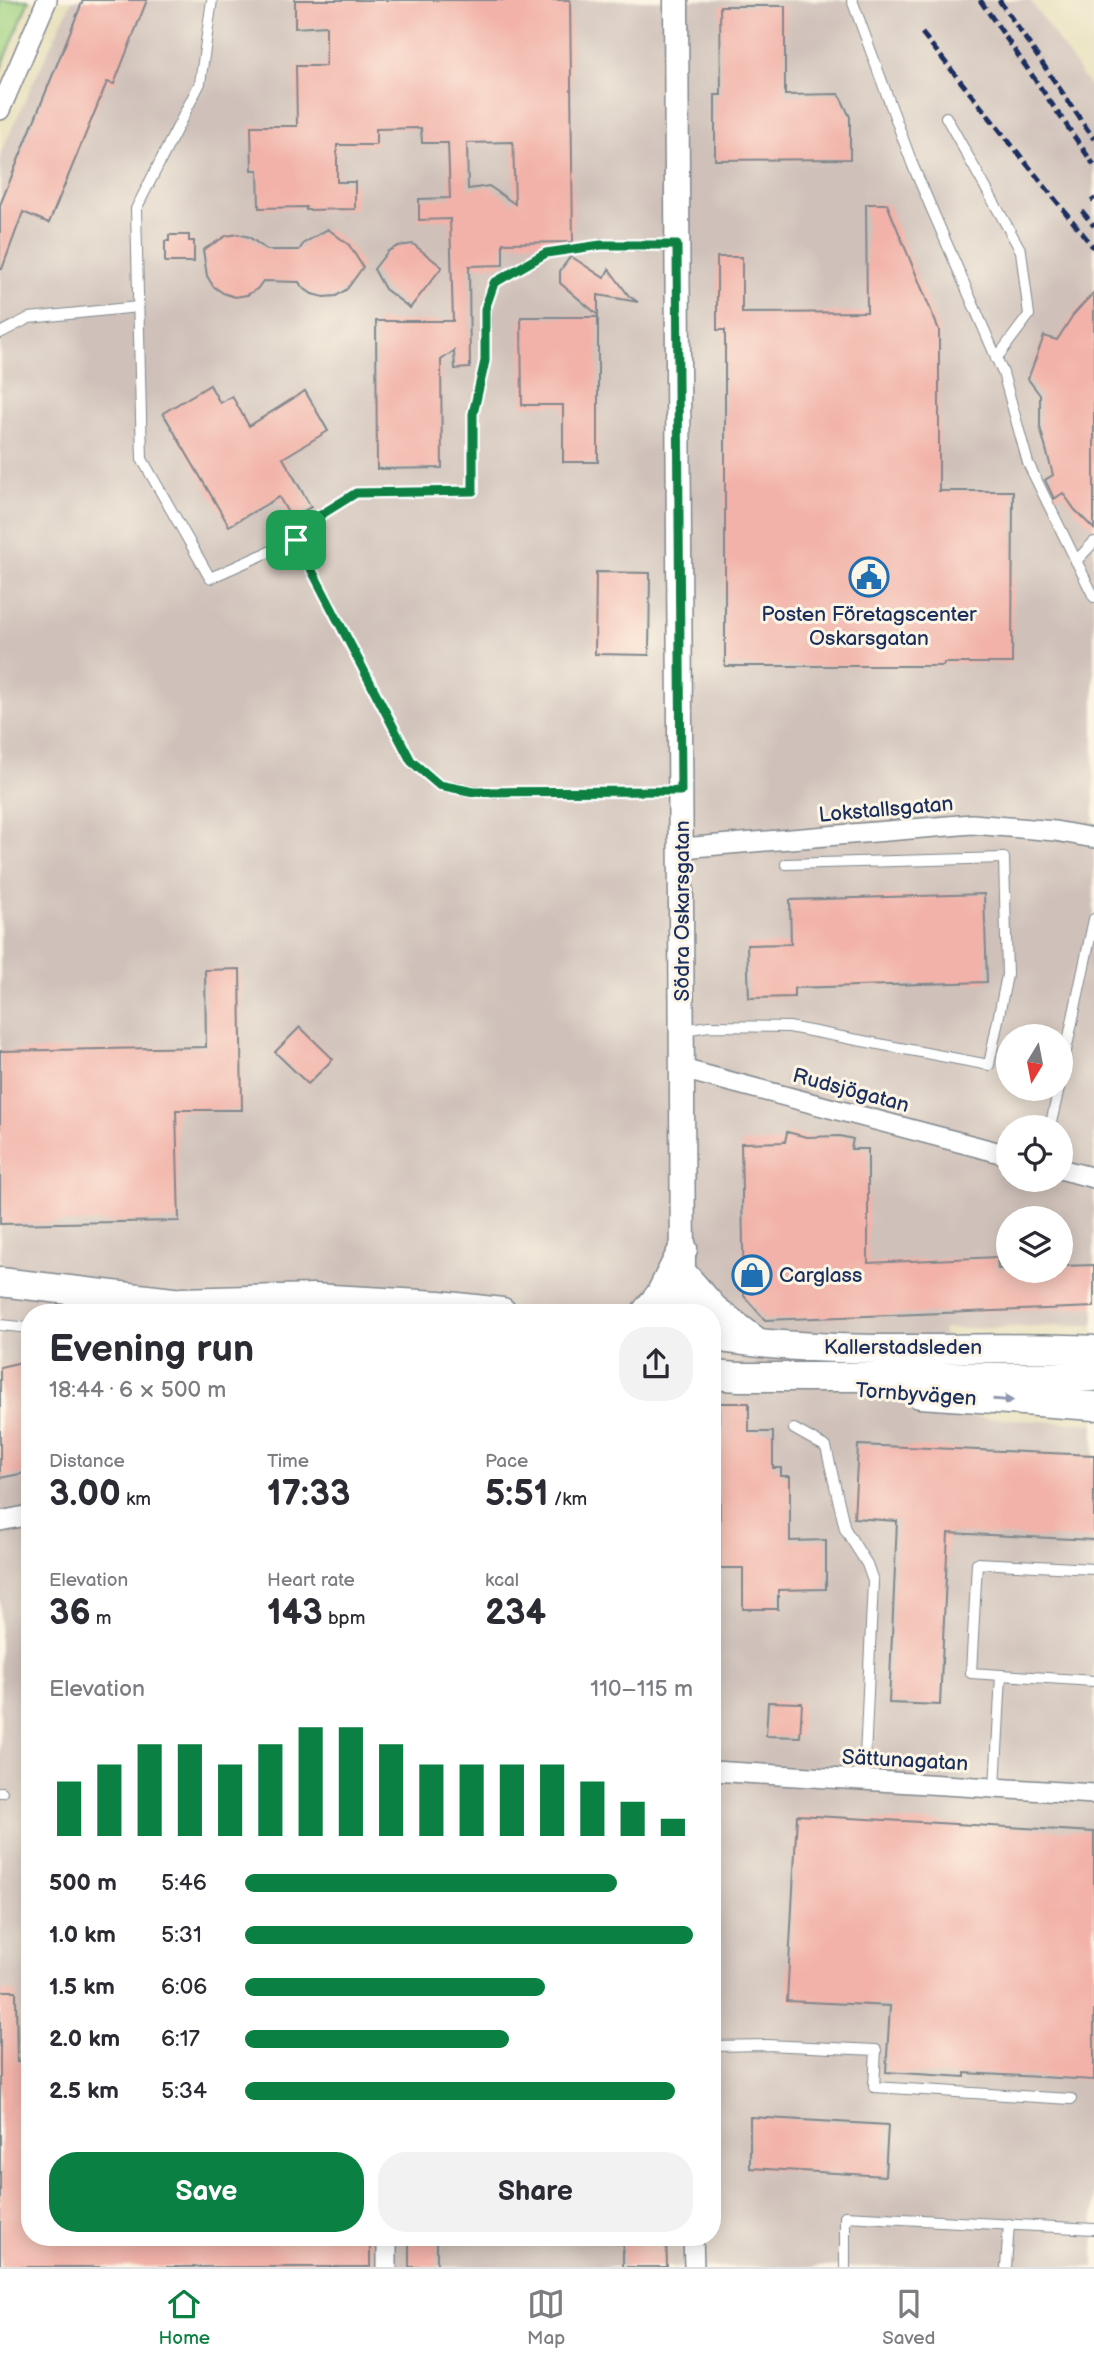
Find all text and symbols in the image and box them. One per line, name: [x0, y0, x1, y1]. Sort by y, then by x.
pin: [266, 510, 326, 570]
icon: arrive: [277, 521, 315, 559]
public building icon: Posten Företagscenter Oskarsgatan: [848, 556, 890, 598]
place label: Posten Företagscenter Oskarsgatan: [761, 602, 977, 651]
street label: Lokstallsgatan: [818, 791, 954, 828]
street label: Södra Oskarsgatan: [670, 820, 695, 1002]
north arrow: [996, 1024, 1073, 1101]
map controls: [996, 1024, 1073, 1283]
street label: Rudsjögatan: [790, 1063, 912, 1118]
button: locate: [996, 1115, 1073, 1192]
button: layers: [996, 1206, 1073, 1283]
shop icon: Carglass: [731, 1254, 773, 1296]
place label: Carglass: [779, 1263, 862, 1288]
text: Evening run: [49, 1327, 254, 1372]
button: share: [619, 1327, 693, 1401]
street label: Kallerstadsleden: [824, 1335, 982, 1360]
text: 18:44 · 6 × 500 m: [49, 1376, 226, 1404]
street label: Tornbyvägen: [855, 1378, 977, 1411]
one-way arrow: [992, 1395, 1014, 1406]
text: Distance: [49, 1450, 125, 1473]
text: Time: [267, 1450, 309, 1473]
text: Pace: [485, 1450, 528, 1473]
text: 3.00: [49, 1473, 121, 1516]
text: 17:33: [267, 1473, 350, 1516]
text: 5:51: [485, 1473, 549, 1516]
text: km: [121, 1488, 151, 1511]
text: /km: [549, 1488, 587, 1511]
text: Elevation: [49, 1569, 128, 1592]
text: Heart rate: [267, 1569, 355, 1592]
text: kcal: [485, 1569, 519, 1592]
text: 36: [49, 1592, 91, 1635]
text: 143: [267, 1592, 323, 1635]
text: 234: [485, 1592, 546, 1635]
text: m: [91, 1607, 112, 1630]
text: bpm: [323, 1607, 365, 1630]
text: Elevation: [49, 1675, 145, 1703]
text: 110–115 m: [590, 1675, 693, 1703]
street label: Sättunagatan: [841, 1745, 969, 1776]
text: 500 m: [49, 1869, 117, 1897]
text: 5:46: [161, 1869, 207, 1897]
text: 1.0 km: [49, 1921, 116, 1949]
text: 5:31: [161, 1921, 202, 1949]
text: 1.5 km: [49, 1973, 115, 2001]
text: 6:06: [161, 1973, 207, 2001]
text: 2.0 km: [49, 2025, 120, 2053]
text: 6:17: [161, 2025, 200, 2053]
text: 2.5 km: [49, 2077, 119, 2105]
text: 5:34: [161, 2077, 207, 2105]
button: Save: [49, 2152, 364, 2232]
button: Share: [378, 2152, 693, 2232]
tab: Home: [158, 2285, 210, 2350]
tab: Map: [527, 2285, 565, 2350]
tab: Saved: [882, 2285, 936, 2350]

